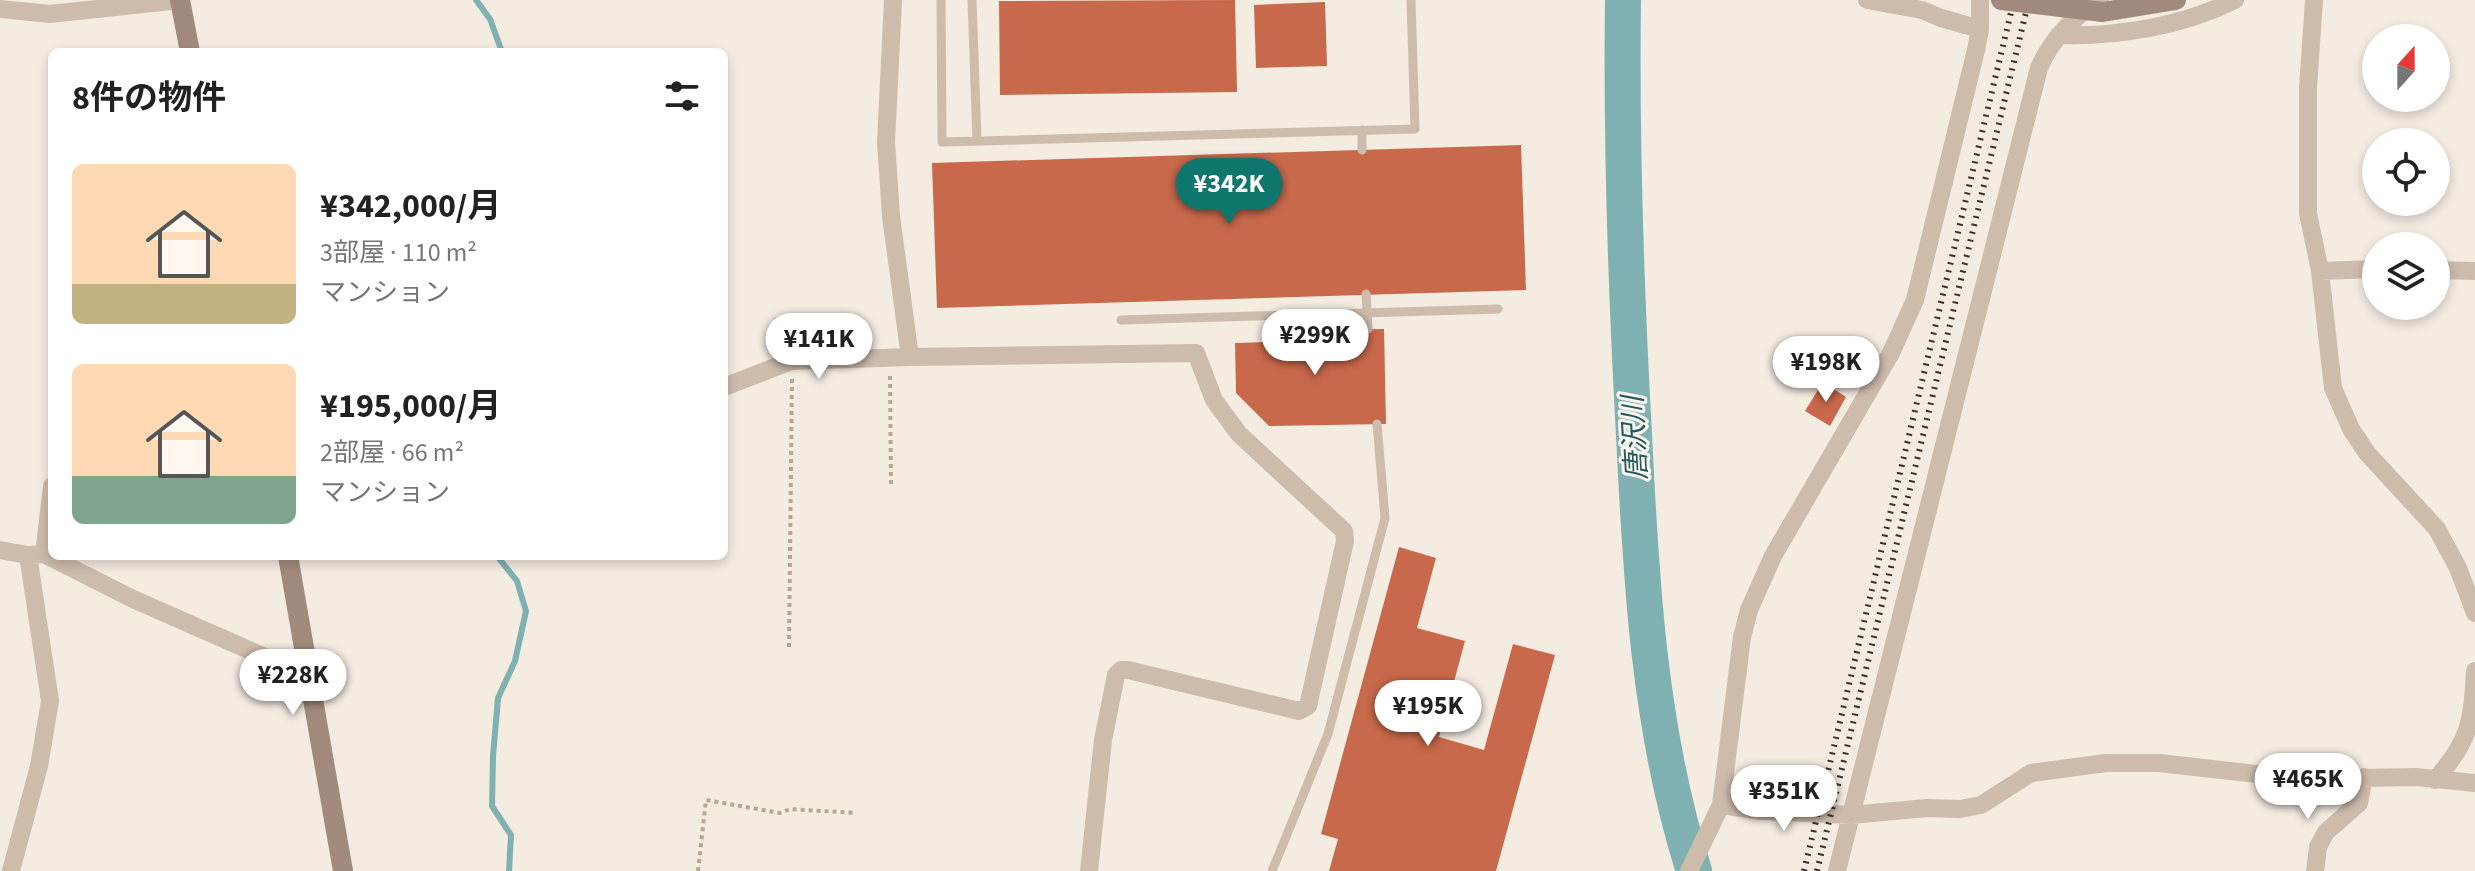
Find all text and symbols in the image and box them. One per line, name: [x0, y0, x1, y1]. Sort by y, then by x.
north arrow: [2362, 24, 2450, 112]
map controls: [2362, 24, 2450, 320]
text: 8件の物件: [72, 74, 226, 123]
icon: filters: [660, 74, 704, 118]
button: locate: [2362, 128, 2450, 216]
pin: ¥342K: [1173, 158, 1285, 226]
text: ¥342K: [1194, 165, 1264, 202]
text: ¥342,000/月: [320, 182, 501, 231]
icon: home: [136, 196, 232, 292]
button: layers: [2362, 232, 2450, 320]
text: 3部屋 · 110 m²: [320, 234, 477, 271]
text: マンション: [320, 274, 450, 311]
pin: ¥299K: [1259, 309, 1371, 377]
pin: ¥141K: [763, 313, 875, 381]
text: ¥299K: [1280, 316, 1350, 353]
text: ¥141K: [784, 320, 854, 357]
pin: ¥198K: [1770, 336, 1882, 404]
text: ¥198K: [1791, 343, 1861, 380]
text: ¥195,000/月: [320, 382, 501, 431]
water label: 唐沢川: [1613, 392, 1657, 481]
icon: home: [136, 396, 232, 492]
text: 2部屋 · 66 m²: [320, 434, 464, 471]
text: マンション: [320, 474, 450, 511]
pin: ¥228K: [237, 649, 349, 717]
text: ¥228K: [258, 656, 328, 693]
pin: ¥195K: [1372, 680, 1484, 748]
text: ¥195K: [1393, 687, 1463, 724]
pin: ¥465K: [2252, 753, 2364, 821]
text: ¥465K: [2273, 760, 2343, 797]
pin: ¥351K: [1728, 765, 1840, 833]
text: ¥351K: [1749, 772, 1819, 809]

